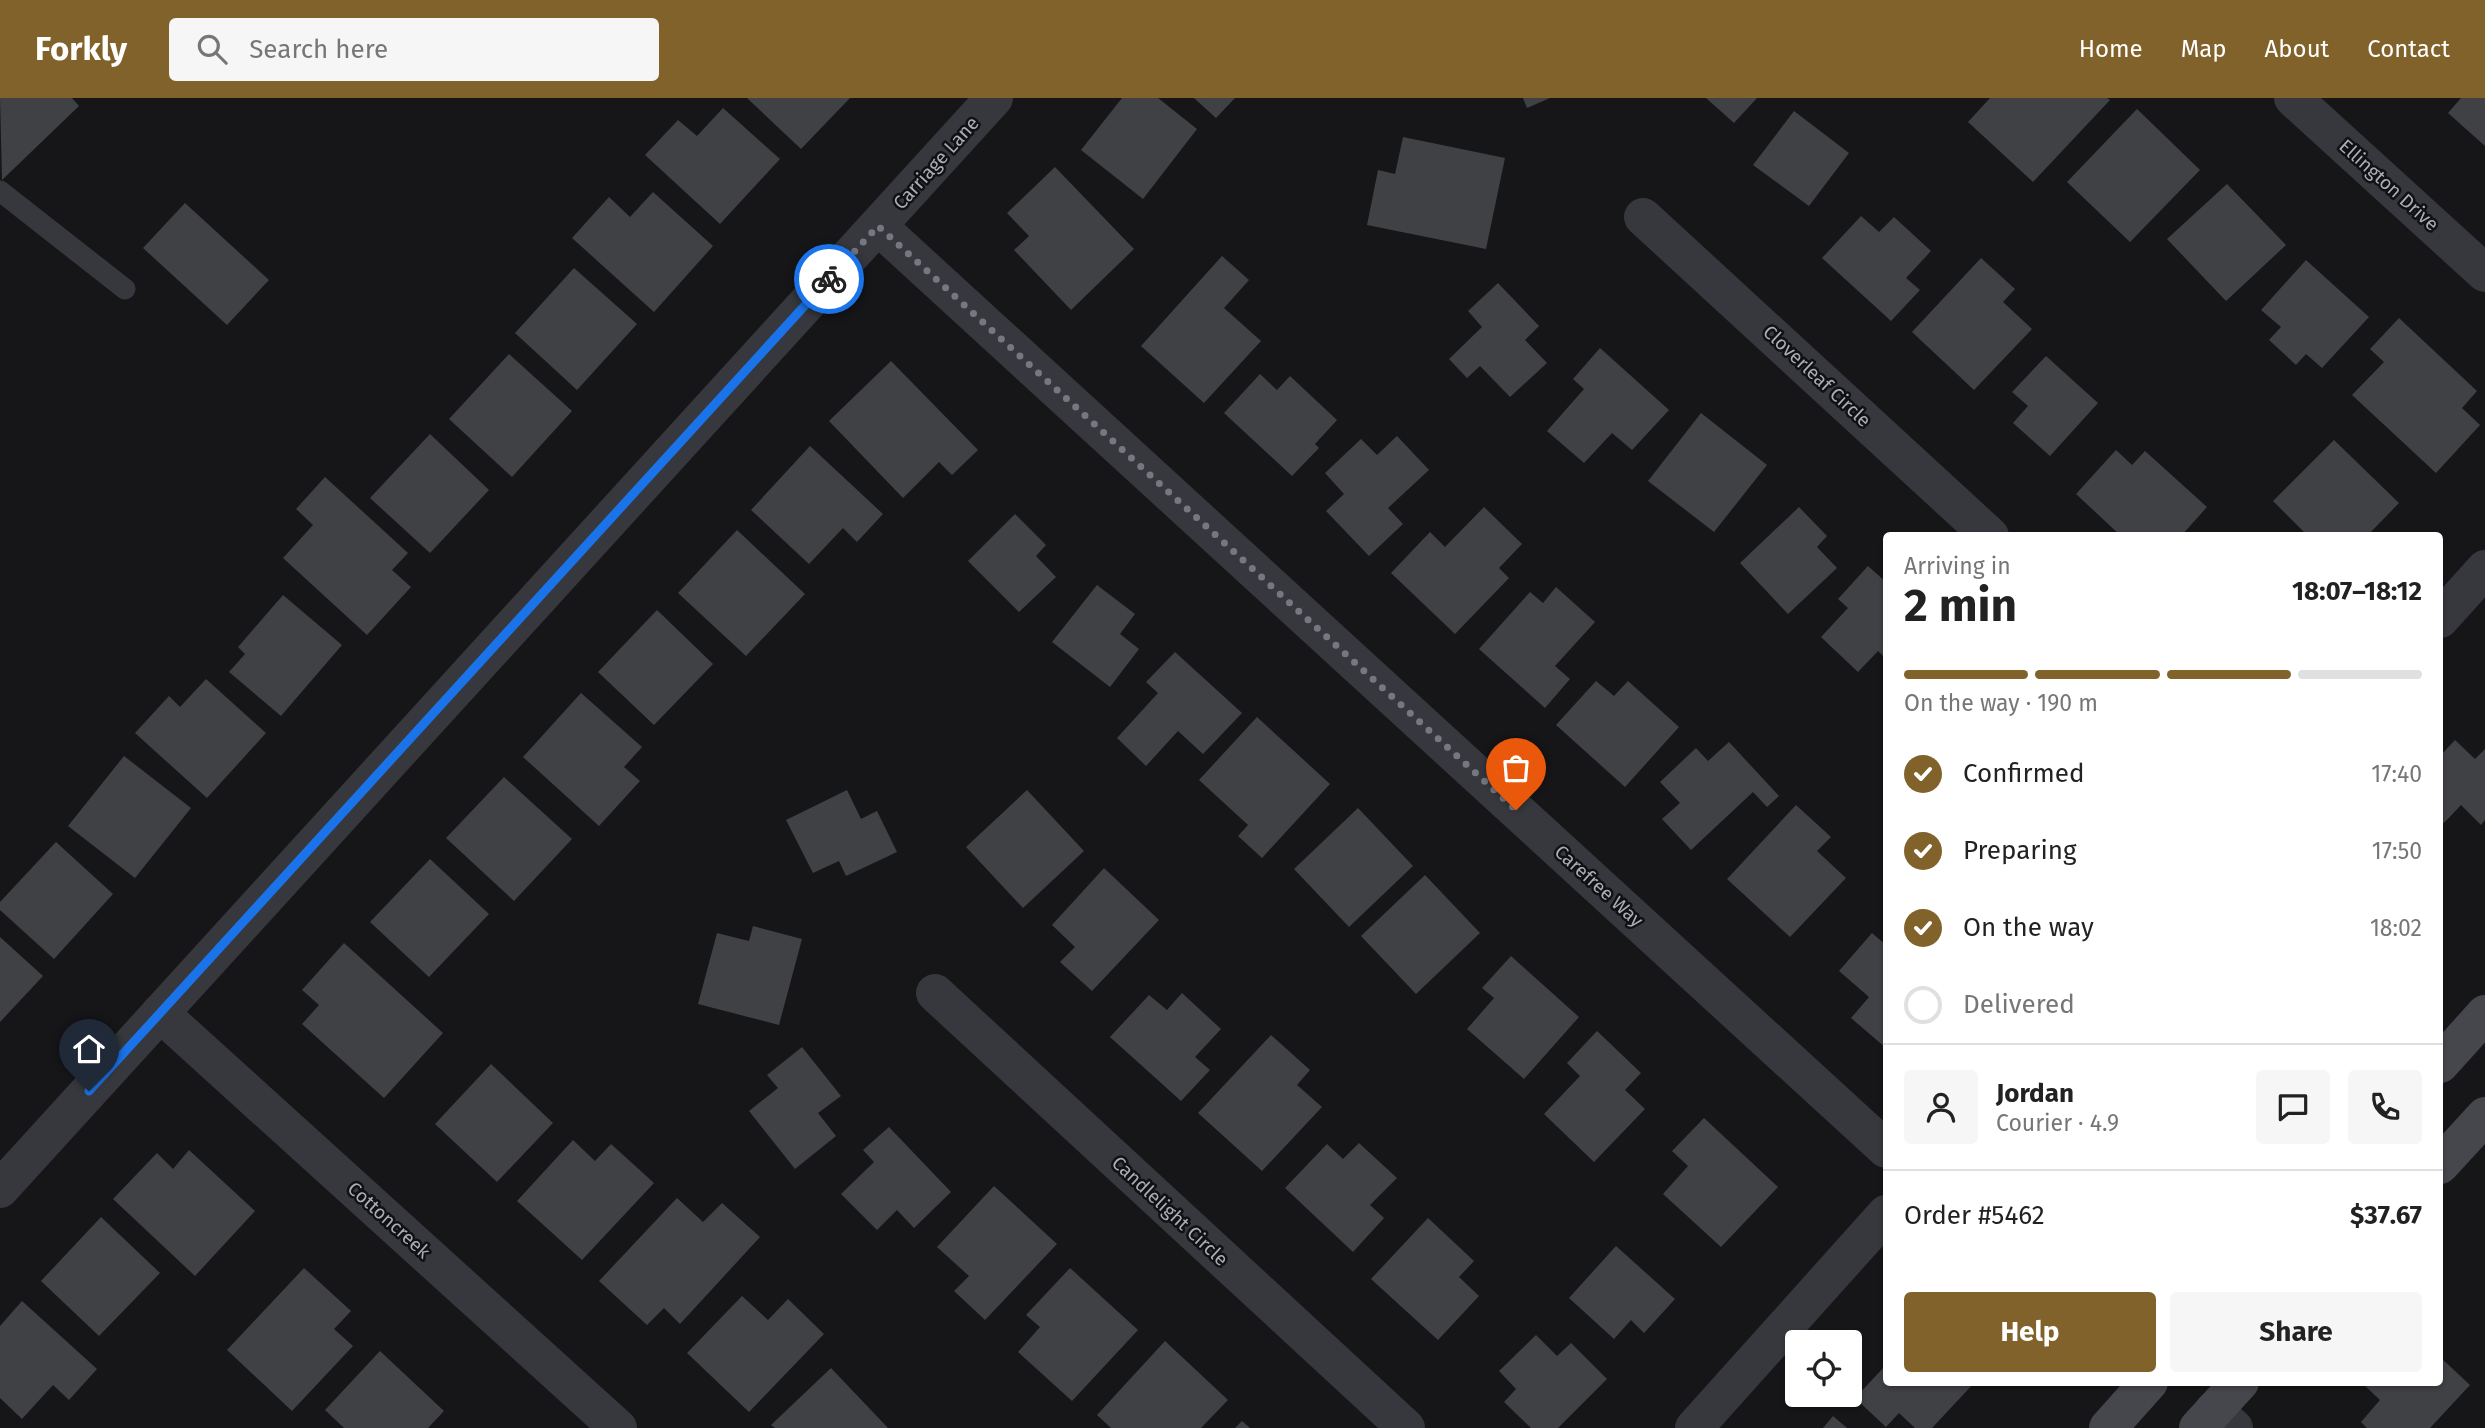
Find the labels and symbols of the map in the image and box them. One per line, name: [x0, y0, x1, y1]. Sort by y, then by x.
street label: Carriage Lane: [888, 112, 984, 214]
street label: Ellington Drive: [2335, 134, 2443, 236]
courier: [794, 244, 864, 314]
street label: Cloverleaf Circle: [1758, 320, 1876, 432]
pin: [1486, 738, 1546, 810]
street label: Carefree Way: [1550, 840, 1649, 932]
pin: [59, 1019, 119, 1091]
street label: Candlelight Circle: [1107, 1151, 1233, 1271]
street label: Cottoncreek: [343, 1177, 435, 1263]

